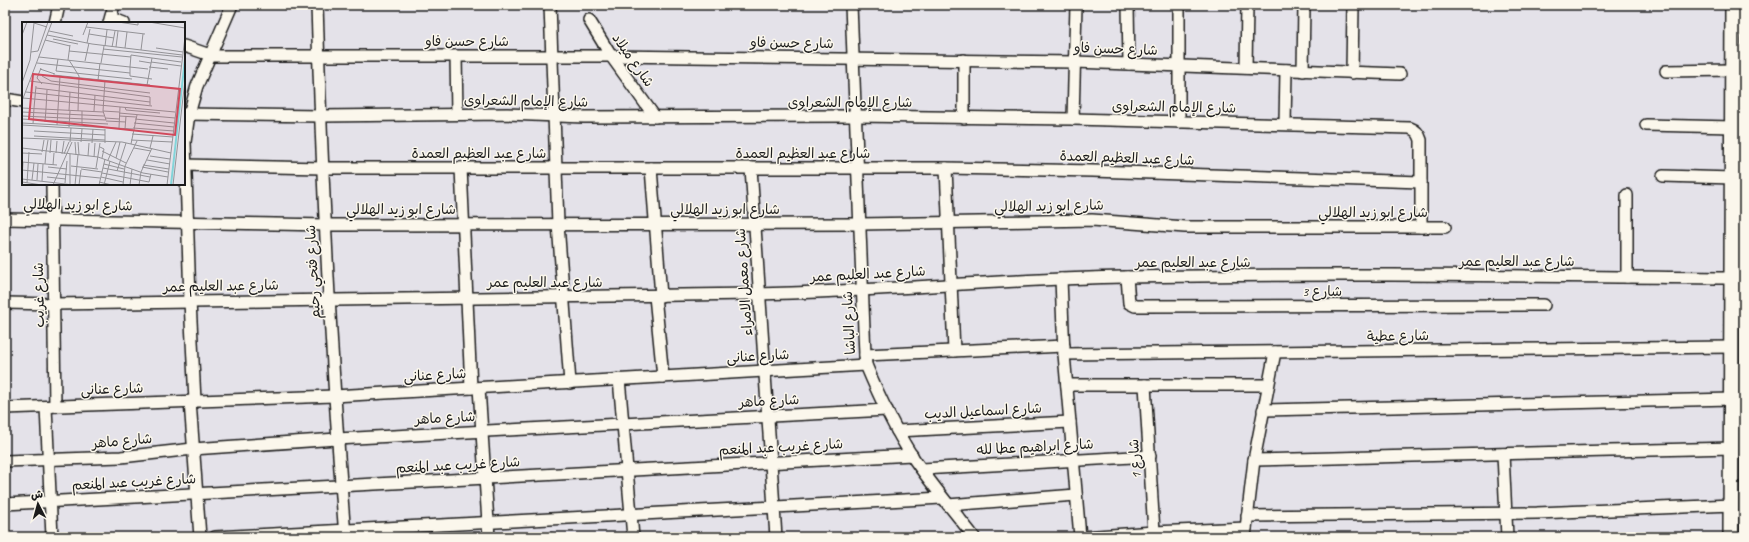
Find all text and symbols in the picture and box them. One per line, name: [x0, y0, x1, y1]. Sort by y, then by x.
inset map: [22, 22, 185, 185]
street label: شارع ميلاد: [608, 30, 658, 91]
street label: شارع حسن فاو: [424, 33, 509, 51]
street label: شارع حسن فاو: [749, 34, 834, 53]
street label: شارع حسن فاو: [1073, 39, 1158, 60]
street label: شارع الإمام الشعراوى: [464, 91, 588, 113]
street label: شارع الإمام الشعراوى: [788, 94, 912, 113]
street label: شارع الإمام الشعراوى: [1112, 97, 1236, 119]
street label: شارع عبد العظيم العمدة: [412, 145, 546, 164]
street label: شارع عبد العظيم العمدة: [736, 145, 870, 164]
street label: شارع عبد العظيم العمدة: [1059, 147, 1195, 171]
street label: شارع ابو زيد الهلالي: [23, 196, 133, 218]
street label: شارع ابو زيد الهلالي: [994, 197, 1104, 219]
street label: شارع ابو زيد الهلالي: [346, 201, 456, 222]
street label: شارع ابو زيد الهلالي: [670, 201, 780, 222]
street label: شارع ابو زيد الهلالي: [1318, 204, 1428, 225]
street label: شارع فتحي رحيم: [302, 224, 328, 319]
street label: شارع معمل الامراء: [732, 228, 757, 336]
street label: شارع عبد العليم عمر: [1458, 253, 1575, 272]
street label: شارع عبد العليم عمر: [1134, 254, 1251, 273]
street label: شارع غريب: [30, 262, 49, 328]
street label: شارع عبد العليم عمر: [809, 262, 926, 288]
street label: شارع عبد العليم عمر: [486, 274, 603, 293]
street label: شارع عبد العليم عمر: [162, 276, 279, 298]
street label: شارع 3: [1302, 283, 1342, 301]
street label: شارع الباشا: [839, 291, 860, 355]
street label: شارع عطية: [1367, 327, 1429, 346]
street label: شارع عنانى: [726, 346, 790, 367]
street label: شارع عنانى: [403, 365, 467, 386]
street label: شارع عنانى: [80, 379, 144, 400]
street label: شارع ماهر: [737, 391, 800, 412]
street label: شارع اسماعيل الديب: [924, 399, 1042, 424]
street label: شارع ماهر: [413, 408, 476, 429]
street label: شارع ماهر: [90, 430, 153, 453]
street label: شارع غريب عبد المنعم: [718, 435, 844, 461]
street label: شارع ابراهيم عطا لله: [976, 435, 1094, 461]
street label: شارع 1: [1125, 438, 1146, 480]
street label: شارع غريب عبد المنعم: [395, 453, 521, 479]
street label: شارع غريب عبد المنعم: [71, 470, 197, 496]
north arrow: [18, 484, 58, 524]
text: ش: [30, 486, 44, 502]

